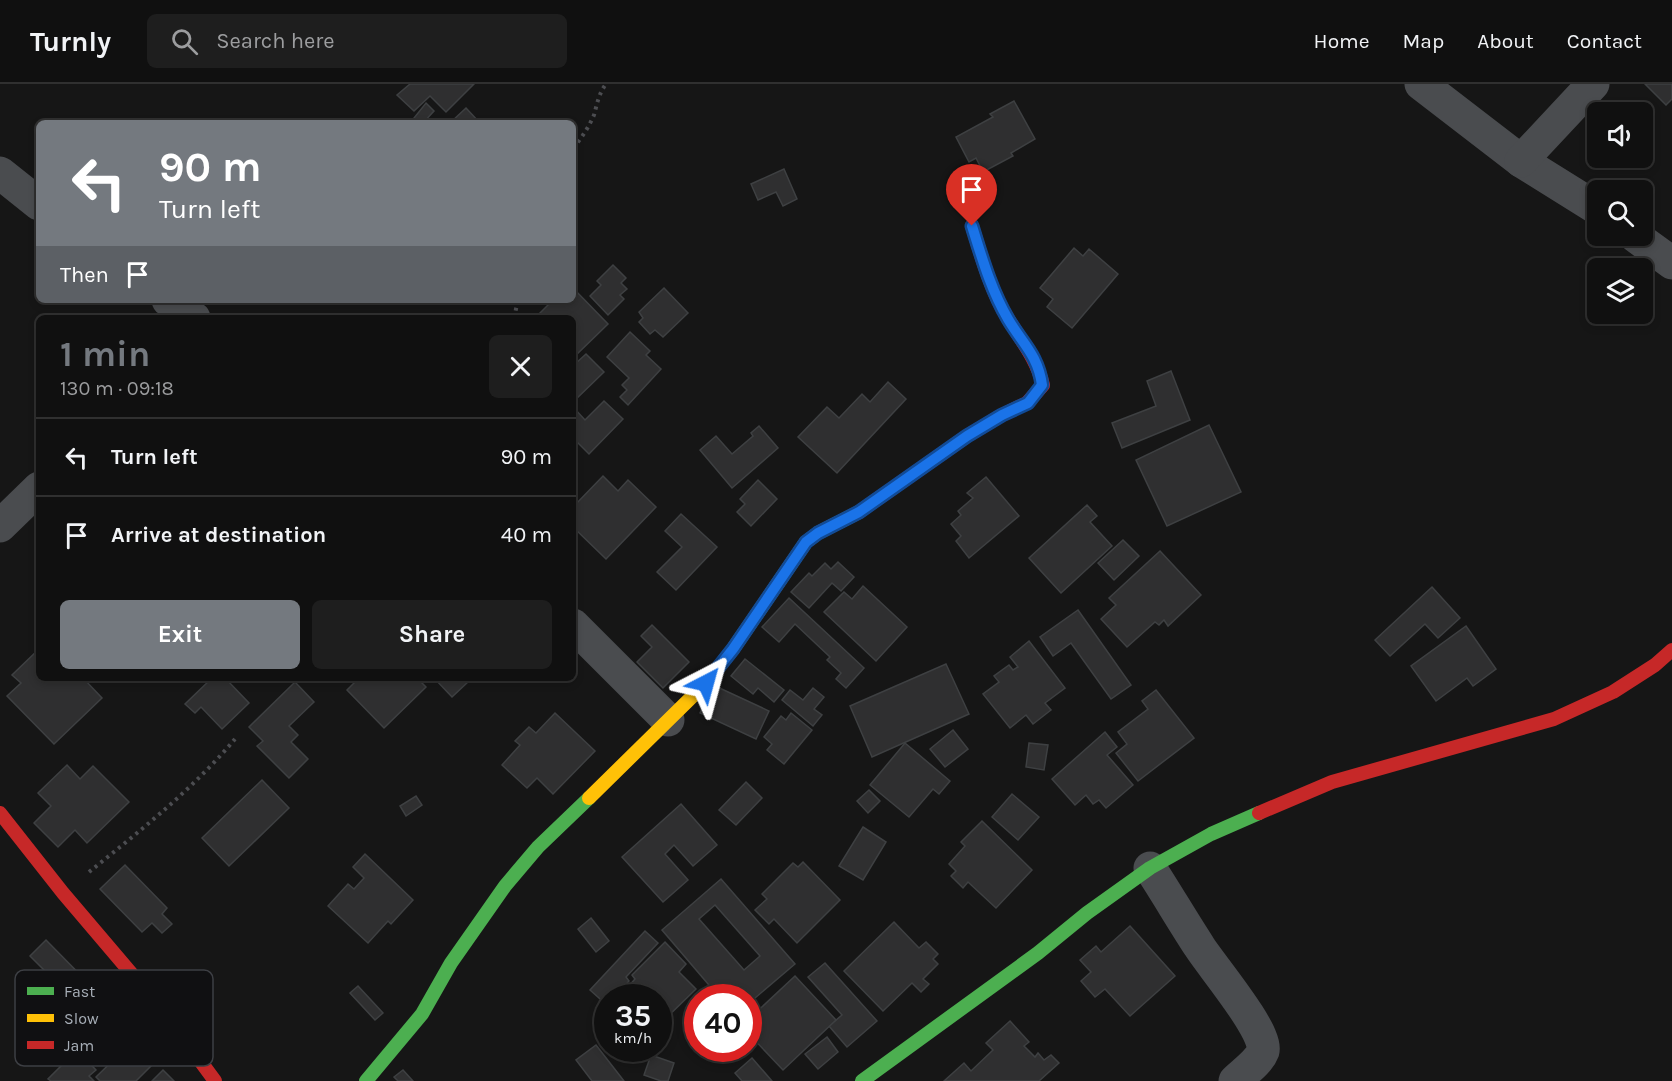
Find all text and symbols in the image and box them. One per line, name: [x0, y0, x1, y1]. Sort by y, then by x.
search box: [147, 14, 567, 68]
text: Turnly: [30, 25, 111, 58]
icon: search: [168, 25, 201, 58]
text: Search here: [216, 28, 335, 54]
text: Home: [1314, 29, 1370, 53]
text: Map: [1403, 29, 1444, 53]
text: About: [1477, 29, 1534, 53]
text: Contact: [1567, 29, 1642, 53]
map controls: [1587, 102, 1653, 324]
button: sound: [1587, 102, 1653, 168]
text: 90 m: [159, 142, 262, 192]
icon: left: [60, 144, 138, 222]
pin: [946, 164, 997, 226]
icon: arrive: [955, 173, 988, 206]
button: search: [1587, 180, 1653, 246]
text: Turn left: [159, 193, 260, 225]
icon: arrive: [121, 258, 154, 291]
button: layers: [1587, 258, 1653, 324]
text: Then: [60, 262, 109, 288]
text: 1 min: [60, 333, 150, 375]
button: close: [489, 335, 552, 398]
text: 130 m · 09:18: [60, 377, 174, 400]
icon: left: [60, 441, 93, 474]
text: Turn left: [111, 444, 198, 470]
text: 90 m: [500, 444, 552, 470]
icon: arrive: [60, 519, 93, 552]
text: Arrive at destination: [111, 522, 326, 548]
text: 40 m: [501, 522, 552, 548]
button: Exit: [60, 600, 300, 669]
button: Share: [312, 600, 552, 669]
position arrow: [674, 651, 738, 715]
legend: [15, 970, 213, 1066]
text: Fast: [64, 982, 95, 1001]
speed limit sign: 40: [684, 984, 762, 1062]
text: 35: [615, 998, 651, 1034]
text: Slow: [64, 1009, 99, 1028]
text: km/h: [614, 1029, 652, 1047]
text: Jam: [64, 1036, 94, 1055]

